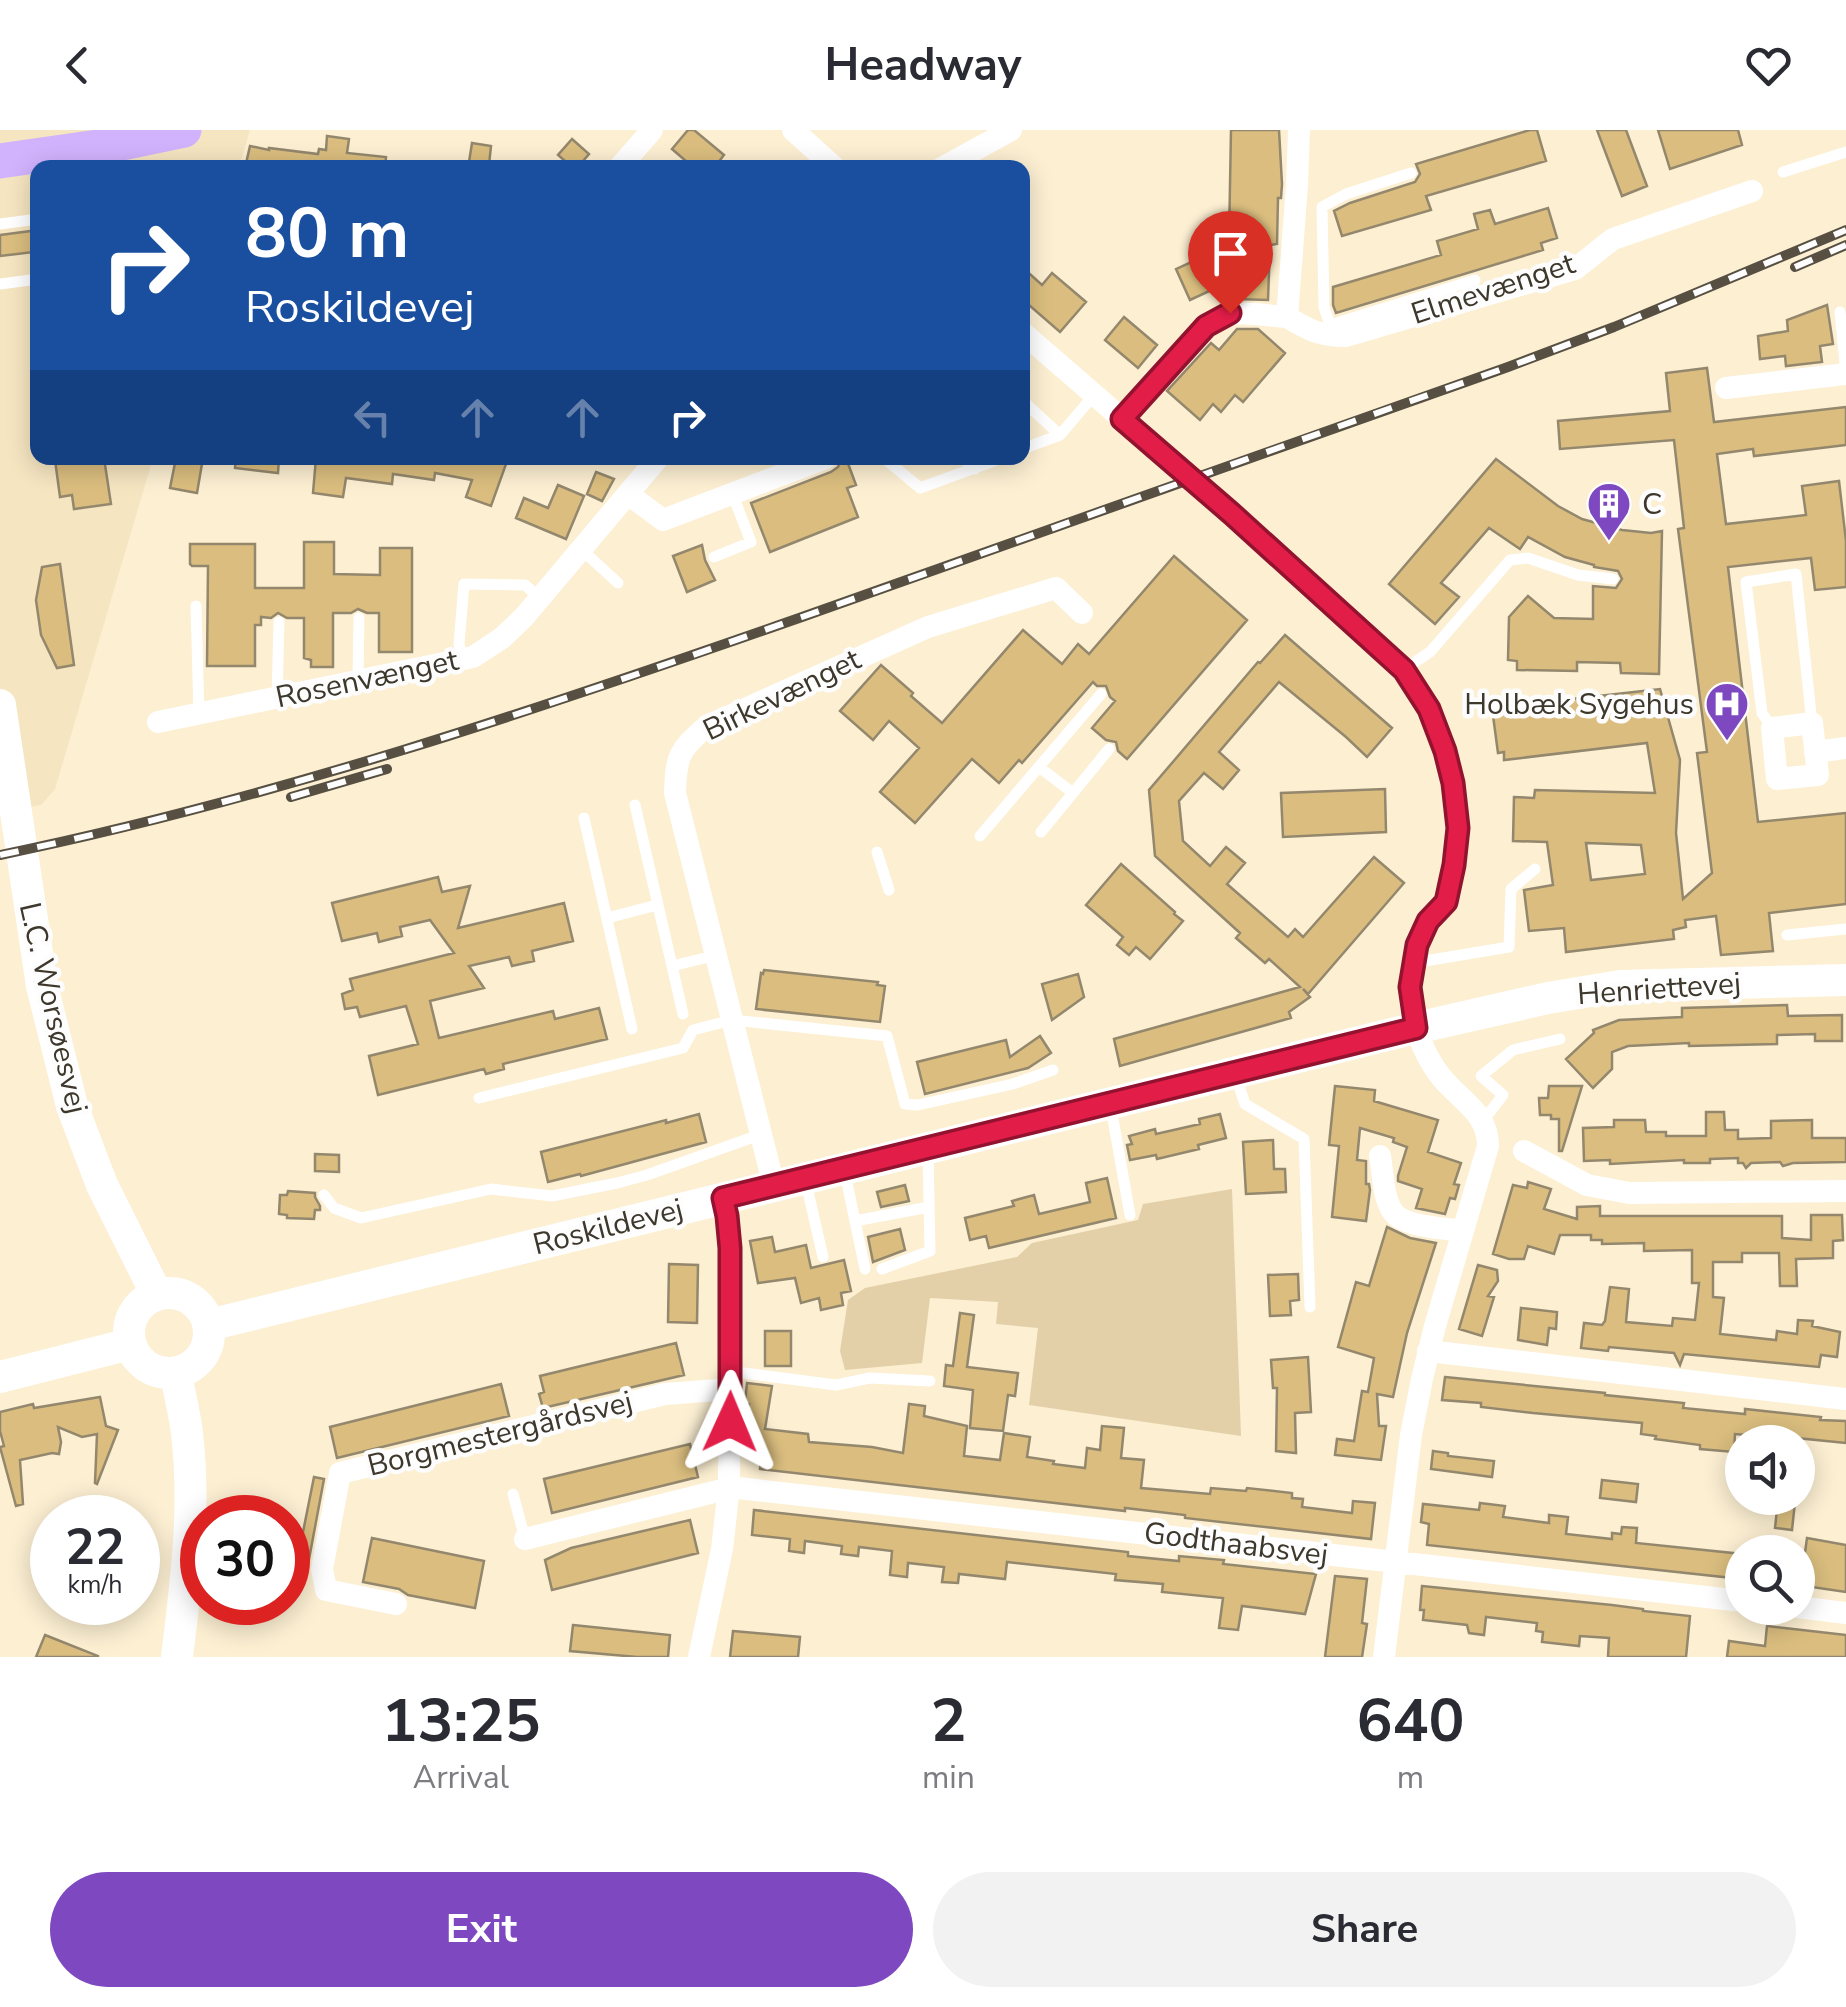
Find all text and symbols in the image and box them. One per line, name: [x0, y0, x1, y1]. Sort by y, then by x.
text: Headway: [825, 35, 1021, 96]
icon: back: [50, 38, 105, 93]
icon: heart: [1741, 38, 1796, 93]
text: 80 m: [245, 186, 409, 282]
icon: right: [80, 200, 210, 330]
pin: [1188, 211, 1273, 314]
icon: arrive: [1203, 226, 1258, 281]
street label: Elmevænget: [1406, 243, 1581, 335]
text: Roskildevej: [245, 277, 475, 338]
icon: left: [345, 390, 400, 445]
icon: ahead: [450, 390, 505, 445]
icon: ahead: [555, 390, 610, 445]
icon: right: [660, 390, 715, 445]
building icon: C: [1586, 481, 1632, 542]
place label: C: [1642, 484, 1662, 525]
street label: Birkevænget: [696, 639, 868, 751]
street label: Rosenvænget: [272, 640, 463, 718]
hospital icon: Holbæk Sygehus: [1704, 681, 1750, 742]
place label: Holbæk Sygehus: [1464, 684, 1694, 725]
street label: L.C. Worsøesvej: [9, 898, 97, 1118]
street label: Henriettevej: [1576, 963, 1742, 1015]
street label: Roskildevej: [529, 1189, 687, 1265]
position arrow: [678, 1370, 782, 1474]
street label: Borgmestergårdsvej: [363, 1381, 637, 1487]
map controls: [1725, 1425, 1815, 1625]
button: sound: [1725, 1425, 1815, 1515]
speed limit sign: 30: [180, 1495, 310, 1625]
street label: Godthaabsvej: [1142, 1512, 1330, 1576]
text: 22: [65, 1513, 125, 1582]
button: search: [1725, 1535, 1815, 1625]
text: km/h: [67, 1568, 123, 1602]
text: 13:25: [382, 1680, 540, 1762]
text: 2: [930, 1680, 966, 1762]
text: 640: [1356, 1680, 1464, 1762]
text: Arrival: [413, 1756, 509, 1799]
text: min: [922, 1756, 975, 1799]
text: m: [1397, 1756, 1424, 1799]
button: Exit: [50, 1872, 913, 1987]
button: Share: [933, 1872, 1796, 1987]

